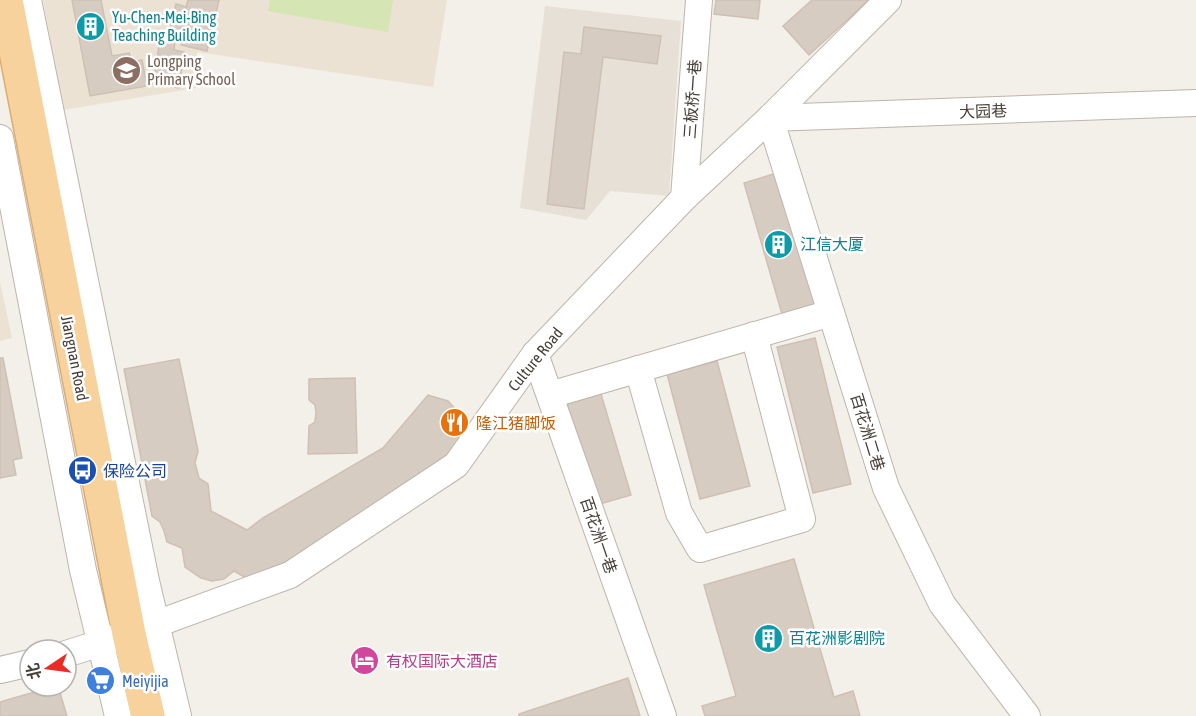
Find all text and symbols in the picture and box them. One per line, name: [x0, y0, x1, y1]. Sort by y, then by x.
place label: Yu-Chen-Mei-Bing Teaching Building: [112, 8, 217, 45]
building icon: Yu-Chen-Mei-Bing Teaching Building: [75, 10, 107, 42]
place label: Longping Primary School: [147, 52, 236, 89]
school or university icon: Longping Primary School: [110, 54, 142, 86]
street label: 三板桥一巷: [680, 58, 704, 140]
street label: 大园巷: [959, 101, 1007, 121]
building icon: 江信大厦: [763, 228, 795, 260]
place label: 江信大厦: [800, 235, 864, 253]
street label: Jiangnan Road: [57, 314, 92, 402]
street label: Culture Road: [504, 324, 566, 394]
street label: 百花洲二巷: [848, 391, 888, 473]
restaurant icon: 隆江猪脚饭: [439, 407, 471, 439]
place label: 隆江猪脚饭: [476, 414, 556, 432]
bus stop icon: 保险公司: [66, 455, 98, 487]
place label: 保险公司: [103, 462, 167, 480]
street label: 百花洲一巷: [577, 494, 621, 576]
building icon: 百花洲影剧院: [752, 622, 784, 654]
place label: 百花洲影剧院: [789, 629, 885, 647]
north arrow: [18, 638, 78, 698]
hotel icon: 有权国际大酒店: [349, 645, 381, 677]
place label: 有权国际大酒店: [386, 652, 498, 670]
text: 北: [23, 662, 44, 681]
supermarket icon: Meiyijia: [85, 665, 117, 697]
place label: Meiyijia: [122, 672, 169, 691]

